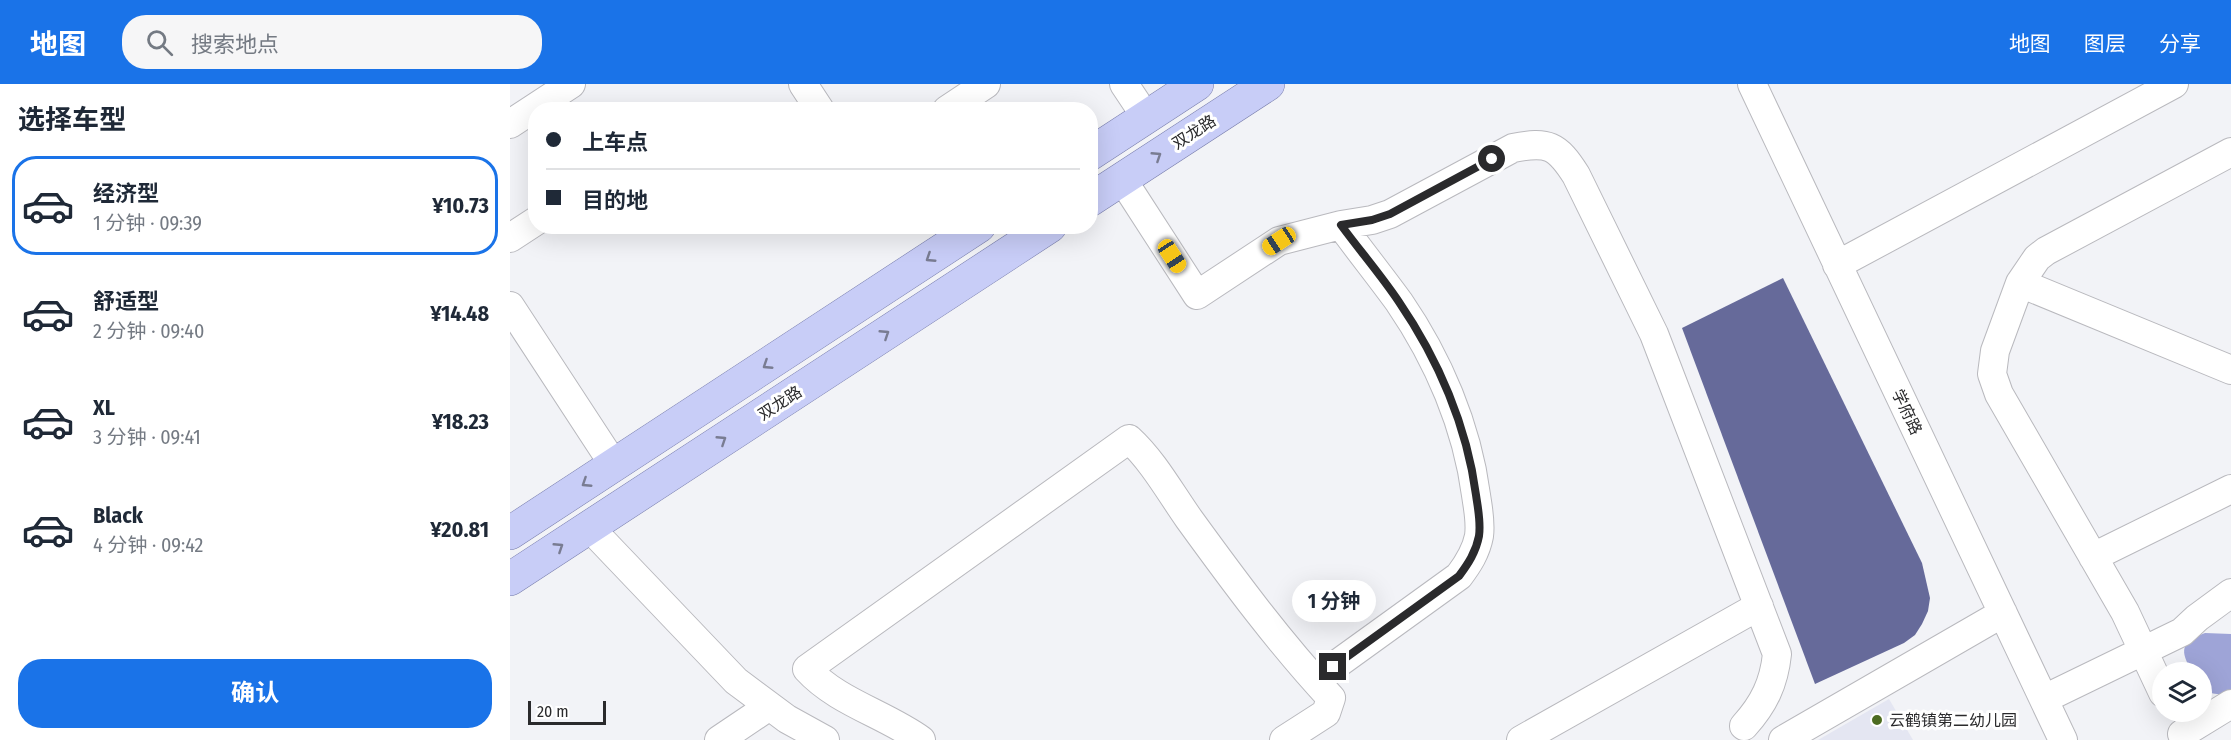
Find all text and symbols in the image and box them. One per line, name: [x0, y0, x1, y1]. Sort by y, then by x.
search box: [122, 15, 542, 69]
icon: search: [143, 26, 176, 59]
text: 地图: [30, 28, 86, 61]
text: 搜索地点: [191, 31, 279, 58]
text: 地图: [2009, 31, 2051, 57]
text: 图层: [2084, 31, 2126, 57]
text: 分享: [2159, 31, 2201, 57]
text: 选择车型: [18, 104, 126, 136]
street label: 双龙路: [1169, 111, 1219, 153]
text: 上车点: [582, 129, 648, 156]
route start: [1478, 145, 1505, 172]
one-way arrow: [1151, 152, 1161, 164]
icon: car: [21, 179, 75, 233]
text: 经济型: [93, 180, 159, 207]
text: 目的地: [582, 187, 648, 214]
text: ¥10.73: [432, 192, 489, 219]
text: 1 分钟 · 09:39: [93, 211, 202, 235]
car: [1259, 224, 1299, 258]
car: [1155, 236, 1189, 276]
one-way arrow: [926, 251, 936, 263]
icon: car: [21, 287, 75, 341]
text: 舒适型: [93, 288, 159, 315]
text: ¥14.48: [430, 300, 489, 327]
text: 2 分钟 · 09:40: [93, 319, 204, 343]
one-way arrow: [879, 330, 890, 341]
one-way arrow: [762, 358, 773, 369]
street label: 双龙路: [755, 382, 805, 424]
street label: 学府路: [1888, 386, 1926, 438]
text: XL: [93, 394, 115, 421]
icon: car: [21, 395, 75, 449]
text: ¥18.23: [432, 408, 489, 435]
text: 3 分钟 · 09:41: [93, 425, 201, 449]
one-way arrow: [716, 436, 726, 448]
one-way arrow: [582, 476, 593, 487]
text: Black: [93, 502, 143, 529]
icon: car: [21, 503, 75, 557]
text: ¥20.81: [430, 516, 489, 543]
text: 4 分钟 · 09:42: [93, 533, 203, 557]
one-way arrow: [552, 543, 563, 554]
callout: 1 分钟: [1291, 580, 1375, 622]
text: 1 分钟: [1308, 589, 1360, 613]
route end: [1319, 653, 1346, 680]
button: 确认: [18, 659, 492, 728]
map controls: [2152, 662, 2212, 722]
button: layers: [2152, 662, 2212, 722]
scale bar: [528, 698, 606, 726]
text: 20 m: [537, 702, 568, 721]
place label: 云鹤镇第二幼儿园: [1889, 711, 2017, 730]
marker: 云鹤镇第二幼儿园: [1870, 713, 1884, 727]

